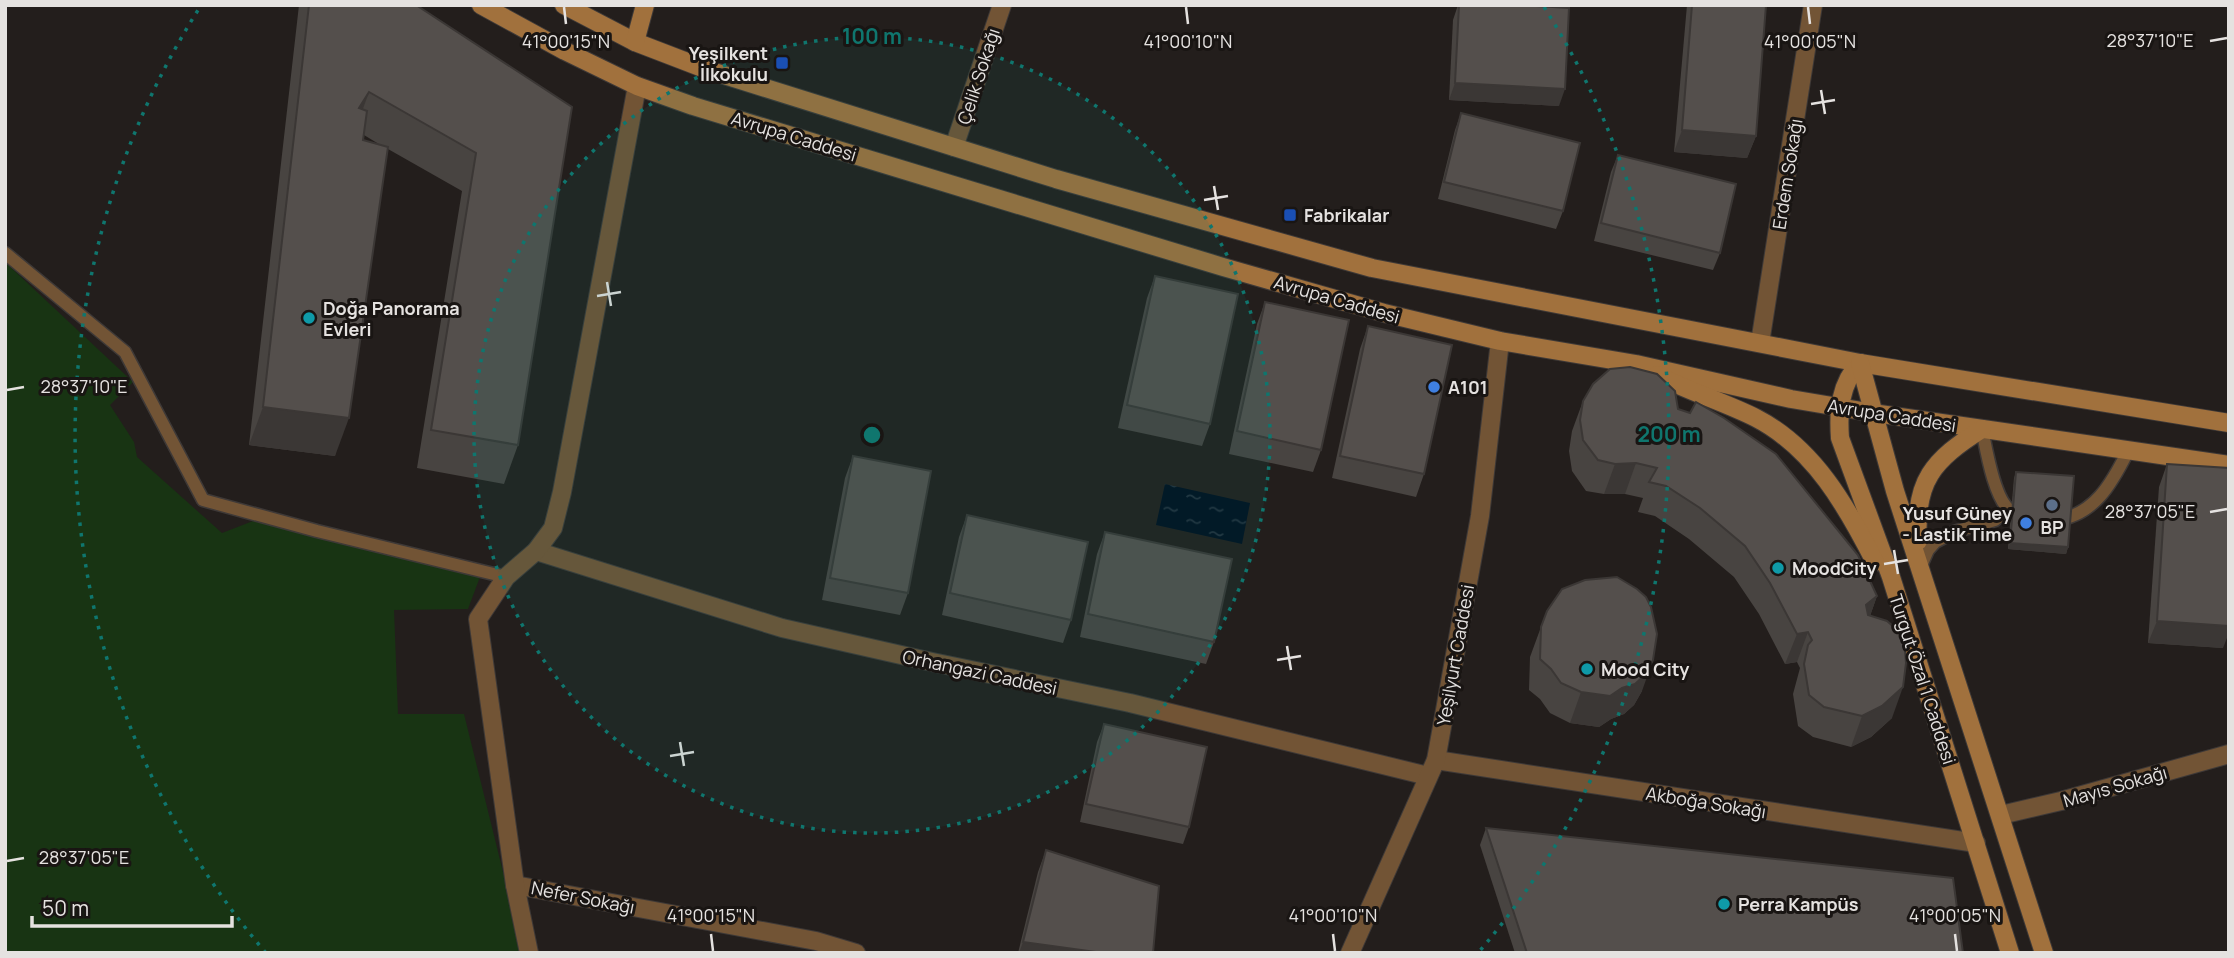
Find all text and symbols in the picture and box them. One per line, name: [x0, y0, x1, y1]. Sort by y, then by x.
text: 100 m: [842, 22, 902, 50]
street label: Çelik Sokağı: [951, 25, 1005, 127]
text: 28°37'10"E: [2107, 28, 2193, 52]
text: 41°00'15"N: [522, 29, 610, 53]
text: 41°00'10"N: [1144, 29, 1232, 53]
text: 41°00'05"N: [1764, 29, 1856, 53]
place label: Yeşilkent İlkokulu: [689, 41, 768, 86]
marker: Yeşilkent İlkokulu: [774, 55, 790, 71]
street label: Avrupa Caddesi: [728, 106, 860, 166]
street label: Erdem Sokağı: [1766, 117, 1808, 231]
place label: Fabrikalar: [1304, 203, 1389, 227]
marker: Fabrikalar: [1282, 207, 1298, 223]
street label: Avrupa Caddesi: [1271, 270, 1403, 328]
place label: Doğa Panorama Evleri: [323, 296, 460, 341]
marker: Doğa Panorama Evleri: [301, 310, 317, 326]
text: 28°37'10"E: [41, 374, 127, 398]
place label: A101: [1448, 375, 1488, 399]
marker: A101: [1426, 379, 1442, 395]
street label: Avrupa Caddesi: [1826, 393, 1958, 437]
text: 200 m: [1637, 420, 1701, 448]
centre of rings: [860, 423, 884, 447]
marker: BP: [2044, 497, 2060, 513]
text: 28°37'05"E: [2105, 499, 2195, 523]
place label: Yusuf Güney - Lastik Time: [1902, 501, 2012, 546]
marker: Yusuf Güney - Lastik Time: [2018, 515, 2034, 531]
place label: BP: [2041, 515, 2063, 539]
place label: MoodCity: [1792, 556, 1877, 580]
marker: MoodCity: [1770, 560, 1786, 576]
street label: Yeşilyurt Caddesi: [1431, 583, 1479, 727]
street label: Turgut Özal 1 Caddesi: [1884, 591, 1962, 767]
street label: Orhangazi Caddesi: [901, 644, 1059, 700]
place label: Mood City: [1601, 657, 1689, 681]
marker: Mood City: [1579, 661, 1595, 677]
street label: Mayıs Sokağı: [2060, 760, 2170, 812]
street label: Akboğa Sokağı: [1644, 781, 1768, 823]
text: 28°37'05"E: [39, 845, 129, 869]
street label: Nefer Sokağı: [529, 875, 637, 919]
scale bar: [32, 884, 231, 928]
place label: Perra Kampüs: [1738, 892, 1859, 916]
text: 50 m: [42, 894, 89, 922]
marker: Perra Kampüs: [1716, 896, 1732, 912]
text: 41°00'15"N: [667, 903, 755, 927]
text: 41°00'10"N: [1289, 903, 1377, 927]
text: 41°00'05"N: [1909, 903, 2001, 927]

